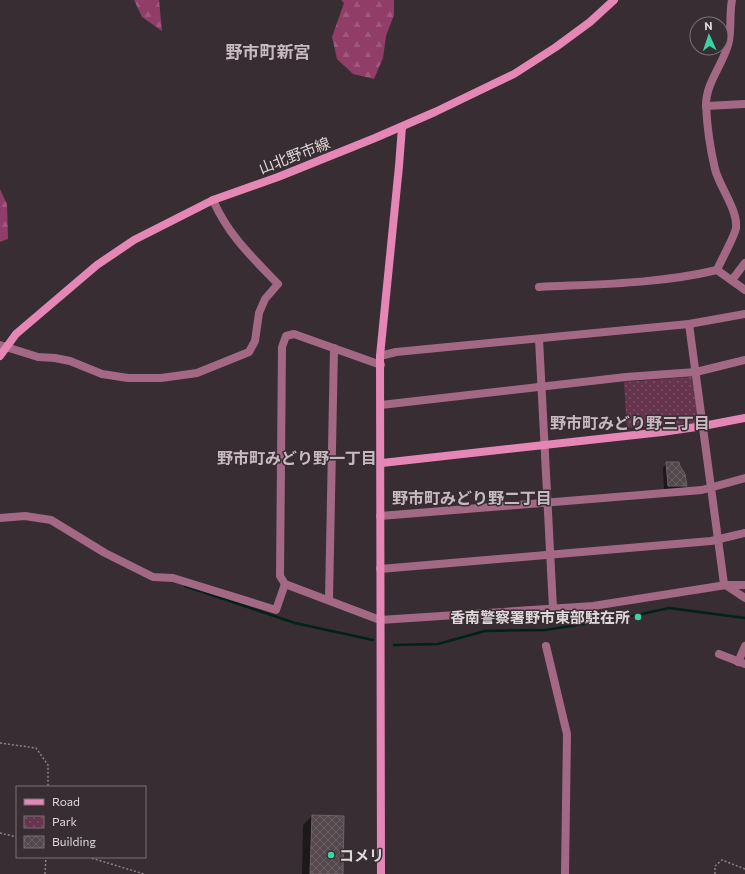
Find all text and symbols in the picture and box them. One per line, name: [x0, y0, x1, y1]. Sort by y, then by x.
north arrow: [689, 16, 729, 56]
text: N: [704, 19, 713, 32]
district label: 野市町新宮: [226, 41, 311, 62]
street label: 山北野市線: [256, 133, 332, 177]
district label: 野市町みどり野三丁目: [550, 413, 710, 432]
district label: 野市町みどり野一丁目: [217, 448, 377, 467]
district label: 野市町みどり野二丁目: [392, 488, 552, 507]
place label: 香南警察署野市東部駐在所: [450, 608, 630, 626]
marker: 香南警察署野市東部駐在所: [633, 612, 643, 622]
legend: [16, 786, 146, 858]
text: Road: [52, 794, 80, 808]
text: Park: [52, 814, 78, 828]
text: Building: [52, 834, 96, 848]
place label: コメリ: [339, 846, 384, 864]
marker: コメリ: [326, 850, 336, 860]

